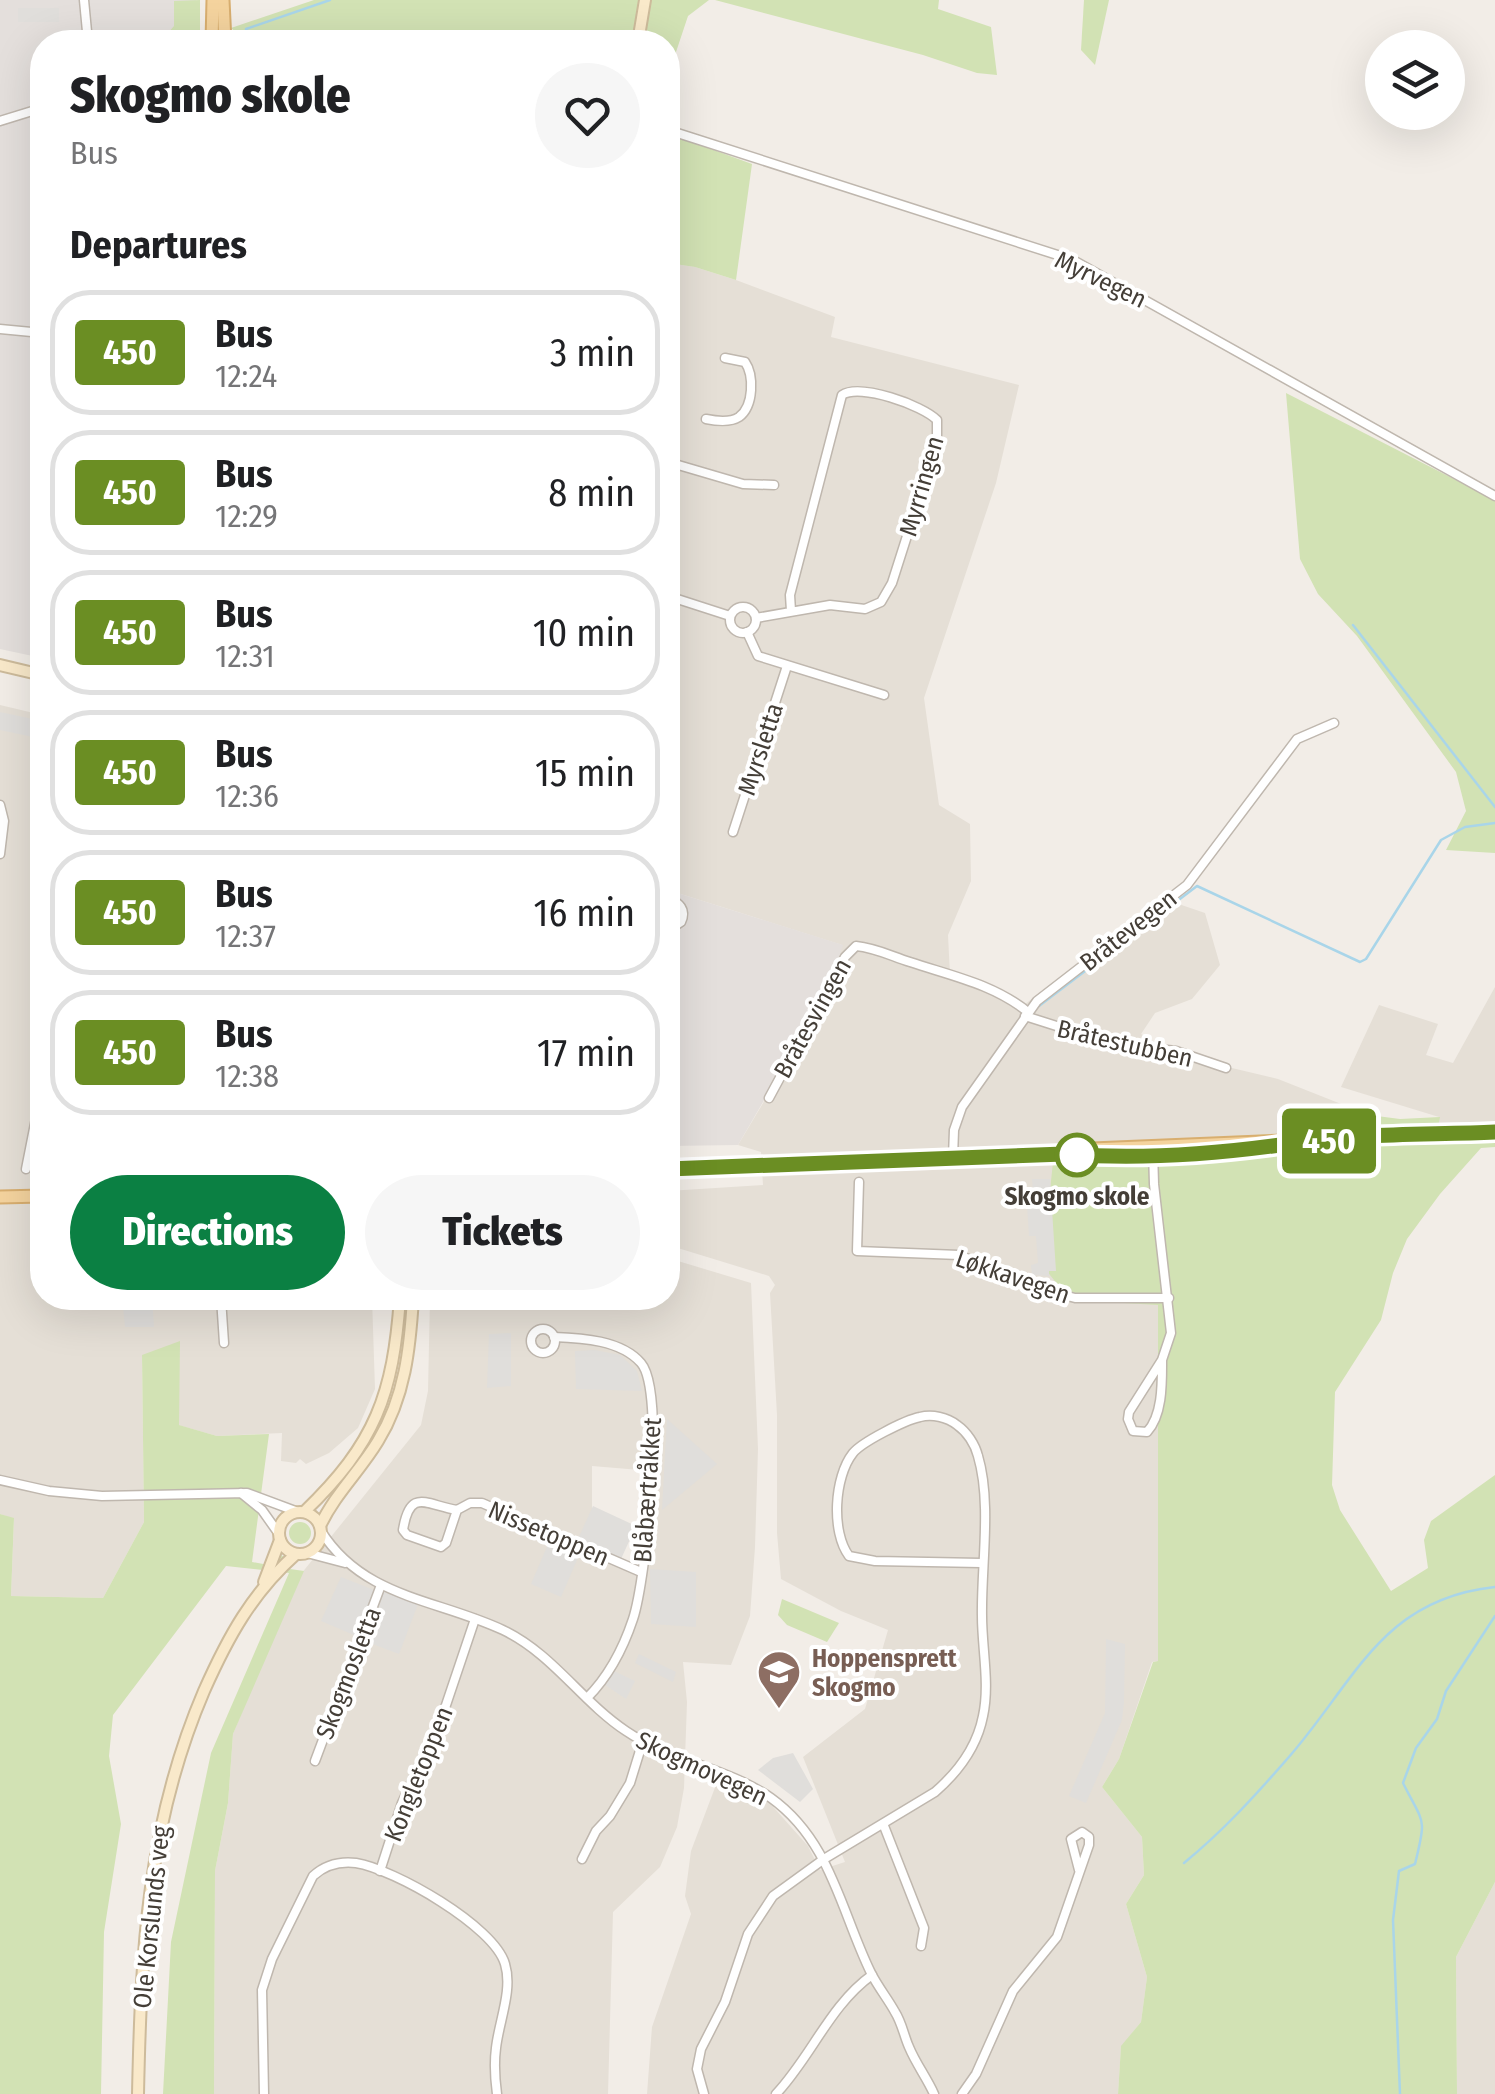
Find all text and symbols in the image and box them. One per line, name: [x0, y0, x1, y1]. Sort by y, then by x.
map controls: [1365, 30, 1465, 130]
button: layers: [1365, 30, 1465, 130]
button: heart: [535, 63, 640, 168]
text: Skogmo skole: [70, 67, 350, 125]
text: Bus: [70, 134, 118, 172]
text: Departures: [70, 222, 247, 268]
street label: Myrvegen: [1050, 245, 1151, 315]
text: Bus: [215, 311, 273, 357]
text: 3 min: [550, 330, 635, 376]
text: 450: [103, 331, 157, 373]
text: 12:24: [215, 357, 277, 395]
street label: Myrringen: [893, 433, 951, 540]
text: Bus: [215, 451, 273, 497]
text: 8 min: [548, 470, 635, 516]
text: 450: [103, 471, 157, 513]
text: 12:29: [215, 497, 278, 535]
text: Bus: [215, 591, 273, 637]
text: 10 min: [533, 610, 635, 656]
text: 450: [103, 611, 157, 653]
text: 12:31: [215, 637, 275, 675]
street label: Myrsletta: [732, 699, 790, 799]
text: Bus: [215, 731, 273, 777]
text: 15 min: [535, 750, 635, 796]
text: 450: [103, 751, 157, 793]
text: 12:36: [215, 777, 279, 815]
text: Bus: [215, 871, 273, 917]
street label: Bråtevegen: [1074, 884, 1183, 978]
text: 16 min: [534, 890, 635, 936]
text: 450: [103, 891, 157, 933]
text: 12:37: [215, 917, 276, 955]
street label: Bråtesvingen: [768, 954, 858, 1083]
text: Bus: [215, 1011, 273, 1057]
street label: Bråtestubben: [1054, 1014, 1195, 1074]
text: 17 min: [537, 1030, 635, 1076]
text: 450: [103, 1031, 157, 1073]
text: 12:38: [215, 1057, 279, 1095]
line badge: 450: [1272, 1108, 1386, 1174]
text: 450: [1302, 1120, 1356, 1162]
marker: Skogmo skole: [1056, 1134, 1098, 1176]
button: Directions: [70, 1175, 345, 1290]
button: Tickets: [365, 1175, 640, 1290]
place label: Skogmo skole: [1005, 1182, 1150, 1212]
street label: Løkkavegen: [952, 1243, 1074, 1310]
street label: Blåbærtråkket: [628, 1416, 668, 1564]
street label: Nissetoppen: [484, 1495, 613, 1573]
street label: Skogmosletta: [310, 1603, 388, 1744]
place label: Hoppensprett Skogmo: [812, 1644, 958, 1703]
school or university icon: Hoppensprett Skogmo: [756, 1649, 802, 1710]
street label: Kongletoppen: [378, 1703, 460, 1846]
street label: Skogmovegen: [631, 1725, 772, 1812]
street label: Ole Korslunds veg: [127, 1824, 177, 2010]

